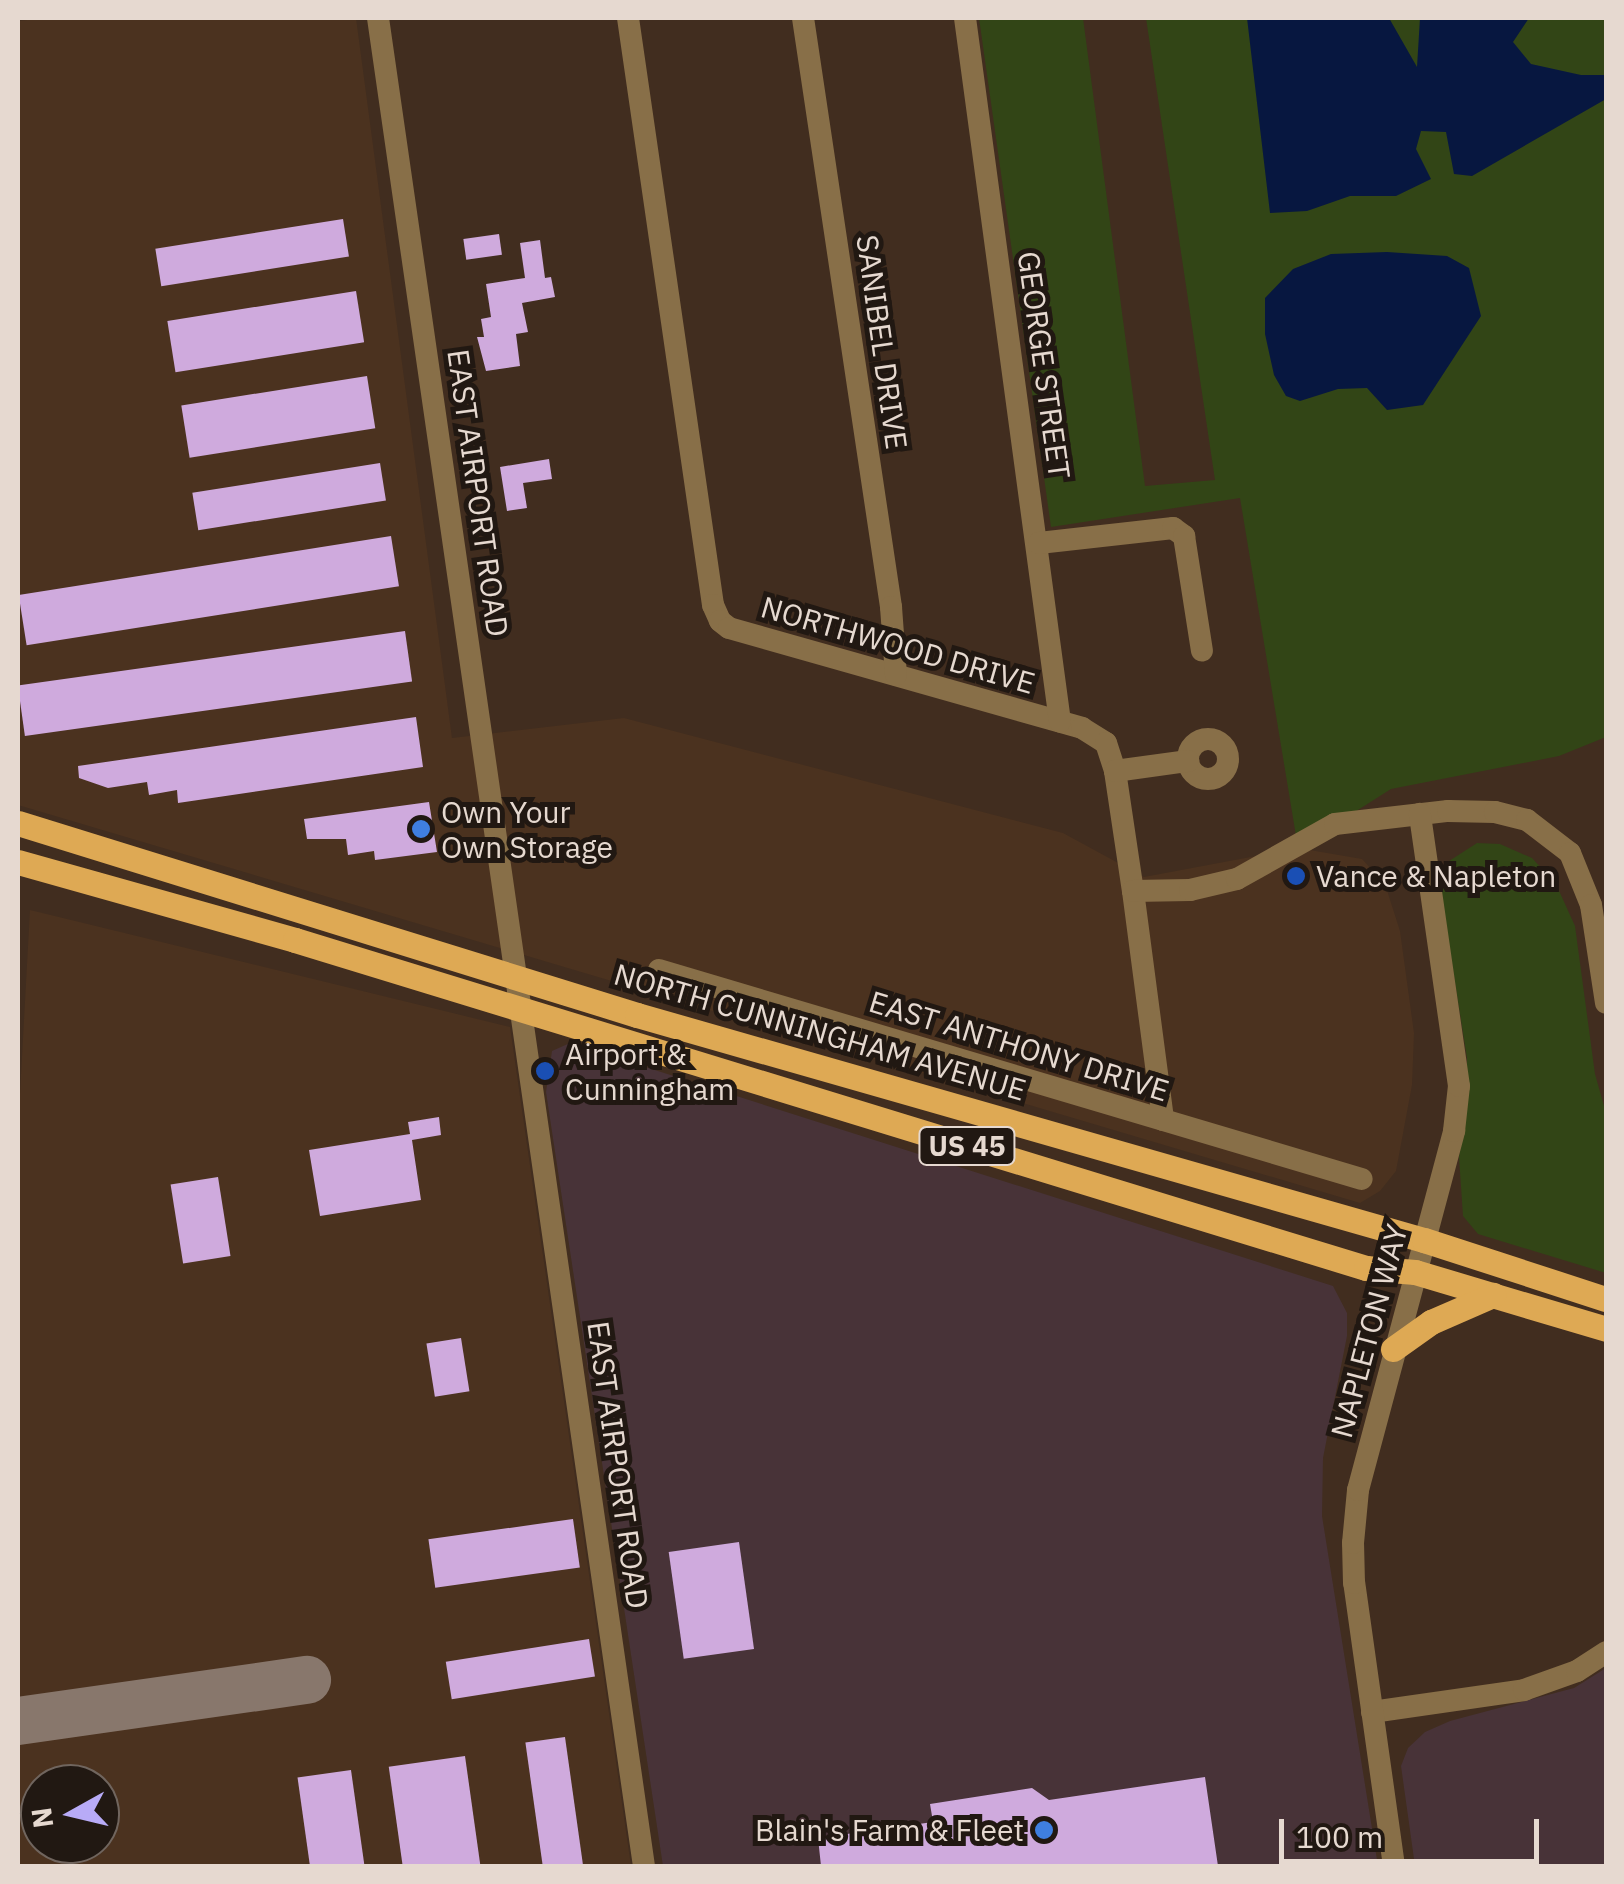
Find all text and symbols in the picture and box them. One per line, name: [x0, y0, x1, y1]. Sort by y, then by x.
street label: SANIBEL DRIVE: [849, 232, 915, 452]
street label: GEORGE STREET: [1010, 249, 1078, 481]
street label: EAST AIRPORT ROAD: [440, 347, 516, 639]
street label: NORTHWOOD DRIVE: [757, 589, 1039, 701]
place label: Own Your Own Storage: [441, 794, 613, 864]
marker: Own Your Own Storage: [410, 818, 432, 840]
place label: Vance & Napleton: [1316, 858, 1556, 894]
marker: Vance & Napleton: [1285, 865, 1307, 887]
street label: NORTH CUNNINGHAM AVENUE: [610, 956, 1030, 1108]
street label: EAST ANTHONY DRIVE: [865, 983, 1173, 1109]
place label: Airport & Cunningham: [565, 1036, 734, 1106]
marker: Airport & Cunningham: [534, 1060, 556, 1082]
road number: US 45: [917, 1123, 1017, 1169]
street label: NAPLETON WAY: [1323, 1220, 1415, 1442]
street label: EAST AIRPORT ROAD: [580, 1319, 656, 1611]
north arrow: [20, 1764, 120, 1864]
scale bar: [1284, 1799, 1544, 1861]
text: N: [22, 1805, 62, 1831]
place label: Blain's Farm & Fleet: [755, 1812, 1024, 1848]
text: 100 m: [1296, 1817, 1383, 1856]
marker: Blain's Farm & Fleet: [1033, 1819, 1055, 1841]

